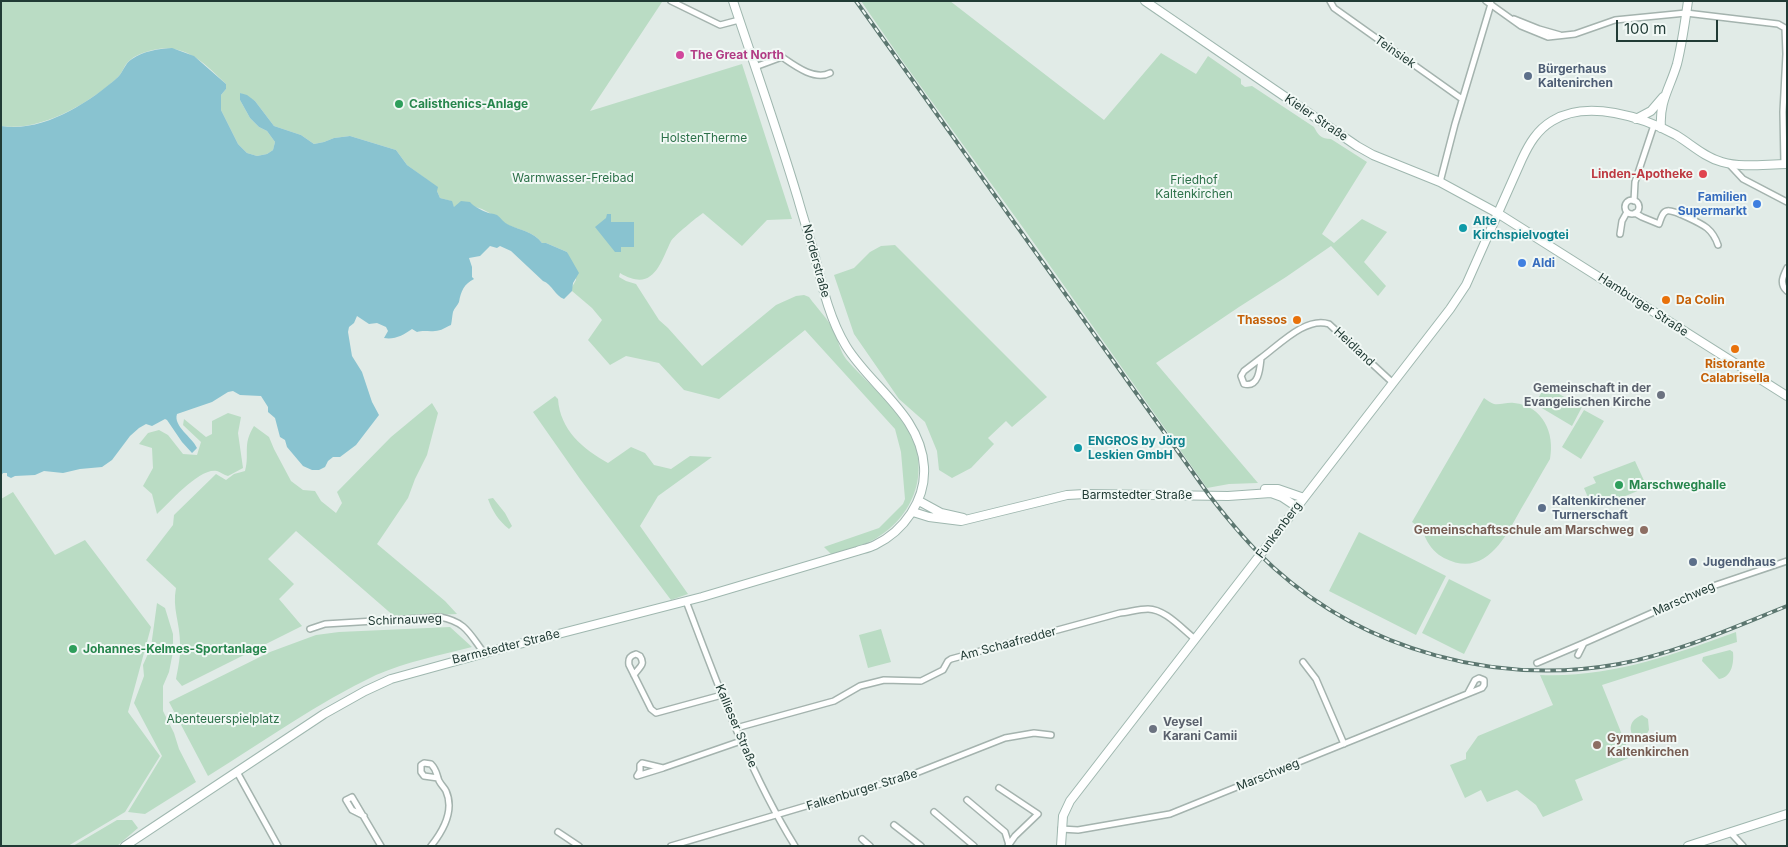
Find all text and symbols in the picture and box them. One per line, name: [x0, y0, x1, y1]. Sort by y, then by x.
scale bar: [1618, 10, 1720, 42]
text: 100 m: [1624, 19, 1666, 38]
street label: Teinsiek: [1372, 33, 1418, 71]
place label: The Great North: [690, 48, 784, 62]
marker: The Great North: [674, 49, 686, 61]
place label: Bürgerhaus Kaltenirchen: [1538, 62, 1613, 90]
marker: Bürgerhaus Kaltenirchen: [1522, 70, 1534, 82]
street label: Kieler Straße: [1282, 92, 1350, 144]
place label: Calisthenics-Anlage: [409, 97, 528, 111]
marker: Calisthenics-Anlage: [393, 98, 405, 110]
park label: HolstenTherme: [661, 131, 747, 145]
place label: Linden-Apotheke: [1591, 167, 1693, 181]
marker: Linden-Apotheke: [1697, 168, 1709, 180]
park label: Warmwasser-Freibad: [512, 171, 634, 185]
park label: Friedhof Kaltenkirchen: [1155, 173, 1233, 201]
place label: Familien Supermarkt: [1678, 190, 1747, 218]
marker: Familien Supermarkt: [1751, 198, 1763, 210]
place label: Alte Kirchspielvogtei: [1473, 214, 1569, 242]
marker: Alte Kirchspielvogtei: [1457, 222, 1469, 234]
street label: Norderstraße: [799, 223, 833, 299]
place label: Aldi: [1532, 256, 1555, 270]
marker: Aldi: [1516, 257, 1528, 269]
street label: Hamburger Straße: [1595, 271, 1691, 339]
place label: Da Colin: [1676, 293, 1725, 307]
marker: Da Colin: [1660, 294, 1672, 306]
place label: Thassos: [1237, 313, 1287, 327]
marker: Thassos: [1291, 314, 1303, 326]
street label: Heidland: [1331, 325, 1377, 369]
marker: Ristorante Calabrisella: [1729, 343, 1741, 355]
place label: Ristorante Calabrisella: [1700, 357, 1770, 385]
place label: Gemeinschaft in der Evangelischen Kirche: [1524, 381, 1651, 409]
marker: Gemeinschaft in der Evangelischen Kirche: [1655, 389, 1667, 401]
place label: ENGROS by Jörg Leskien GmbH: [1088, 434, 1185, 462]
marker: ENGROS by Jörg Leskien GmbH: [1072, 442, 1084, 454]
place label: Marschweghalle: [1629, 478, 1726, 492]
marker: Marschweghalle: [1613, 479, 1625, 491]
street label: Barmstedter Straße: [1082, 488, 1192, 502]
place label: Kaltenkirchener Turnerschaft: [1552, 494, 1646, 522]
street label: Funkenberg: [1253, 499, 1305, 561]
marker: Kaltenkirchener Turnerschaft: [1536, 502, 1548, 514]
place label: Gemeinschaftsschule am Marschweg: [1414, 523, 1634, 537]
marker: Gemeinschaftsschule am Marschweg: [1638, 524, 1650, 536]
place label: Jugendhaus: [1703, 555, 1776, 569]
marker: Jugendhaus: [1687, 556, 1699, 568]
street label: Marschweg: [1651, 579, 1717, 619]
street label: Schirnauweg: [368, 612, 442, 628]
street label: Am Schaafredder: [958, 624, 1058, 664]
street label: Barmstedter Straße: [451, 627, 561, 667]
place label: Johannes-Kelmes-Sportanlage: [83, 642, 267, 656]
marker: Johannes-Kelmes-Sportanlage: [67, 643, 79, 655]
street label: Kallieser Straße: [712, 682, 760, 770]
park label: Abenteuerspielplatz: [166, 712, 280, 726]
place label: Veysel Karani Camii: [1163, 715, 1237, 743]
marker: Veysel Karani Camii: [1147, 723, 1159, 735]
place label: Gymnasium Kaltenkirchen: [1607, 731, 1689, 759]
marker: Gymnasium Kaltenkirchen: [1591, 739, 1603, 751]
street label: Marschweg: [1235, 756, 1301, 794]
street label: Falkenburger Straße: [805, 766, 919, 814]

